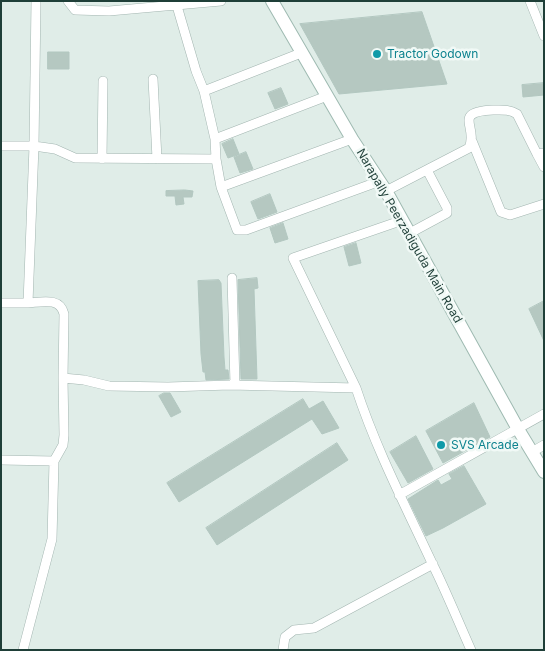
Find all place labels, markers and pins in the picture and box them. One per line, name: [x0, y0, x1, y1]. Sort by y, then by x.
place label: Tractor Godown: [387, 47, 478, 61]
marker: Tractor Godown: [371, 48, 383, 60]
place label: SVS Arcade: [451, 438, 519, 452]
marker: SVS Arcade: [435, 439, 447, 451]

